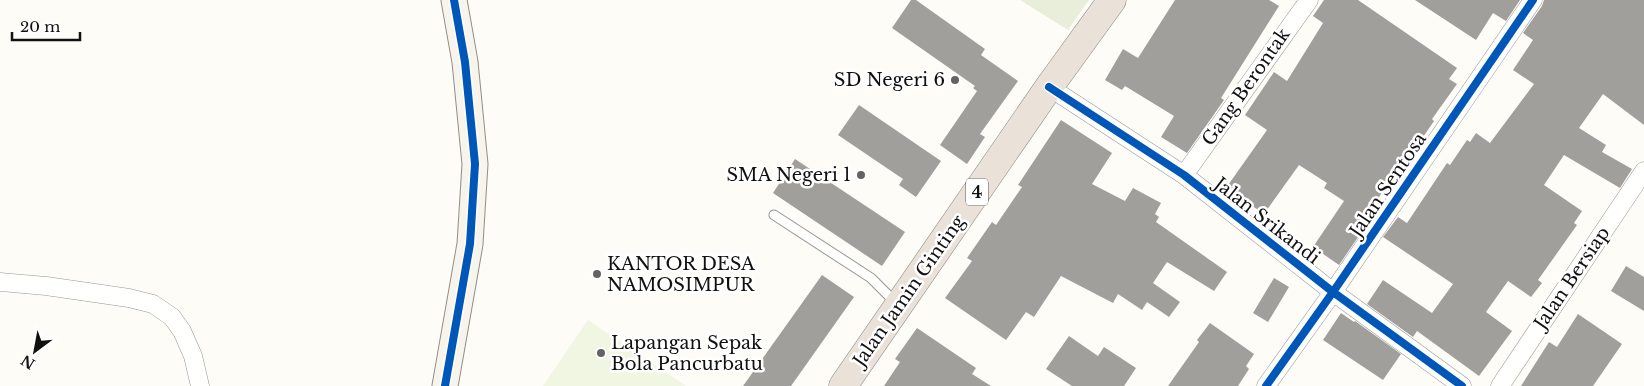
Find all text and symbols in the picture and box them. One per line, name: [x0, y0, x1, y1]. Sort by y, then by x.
scale bar: [12, 10, 80, 42]
text: 20 m: [20, 17, 60, 36]
street label: Gang Berontak: [1197, 24, 1295, 150]
place label: SD Negeri 6: [834, 69, 945, 91]
marker: SD Negeri 6: [949, 74, 961, 86]
street label: Jalan Sentosa: [1344, 129, 1431, 243]
place label: SMA Negeri 1: [726, 164, 851, 186]
marker: SMA Negeri 1: [855, 169, 867, 181]
street label: Jalan Srikandi: [1208, 172, 1324, 269]
road number: 4: [966, 178, 988, 206]
street label: Jalan Jamin Ginting: [847, 211, 970, 373]
street label: Jalan Bersiap: [1528, 222, 1614, 335]
place label: KANTOR DESA NAMOSIMPUR: [607, 253, 756, 296]
marker: KANTOR DESA NAMOSIMPUR: [591, 268, 603, 280]
north arrow: [10, 326, 60, 376]
place label: Lapangan Sepak Bola Pancurbatu: [611, 332, 763, 375]
marker: Lapangan Sepak Bola Pancurbatu: [595, 347, 607, 359]
text: N: [18, 351, 38, 373]

